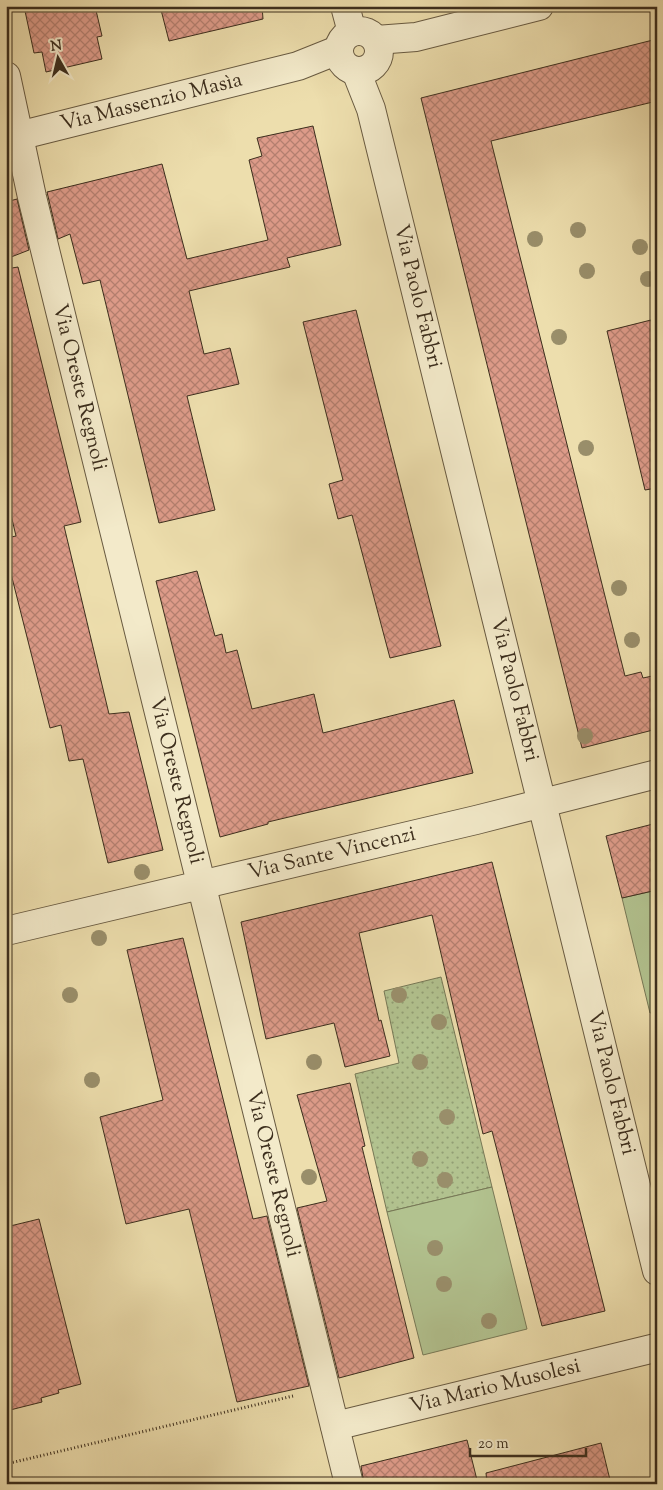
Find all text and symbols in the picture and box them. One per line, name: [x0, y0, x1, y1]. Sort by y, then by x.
north arrow: [32, 32, 82, 82]
text: N: [50, 36, 63, 58]
street label: Via Massenzio Masìa: [58, 65, 246, 140]
street label: Via Paolo Fabbri: [385, 221, 449, 372]
street label: Via Oreste Regnoli: [44, 301, 114, 474]
street label: Via Paolo Fabbri: [482, 615, 546, 765]
street label: Via Oreste Regnoli: [141, 694, 211, 867]
street label: Via Sante Vincenzi: [245, 820, 419, 888]
street label: Via Paolo Fabbri: [579, 1008, 643, 1158]
street label: Via Oreste Regnoli: [238, 1087, 308, 1261]
street label: Via Mario Musolesi: [407, 1352, 584, 1422]
scale bar: [470, 1425, 587, 1457]
text: 20 m: [478, 1434, 509, 1455]

